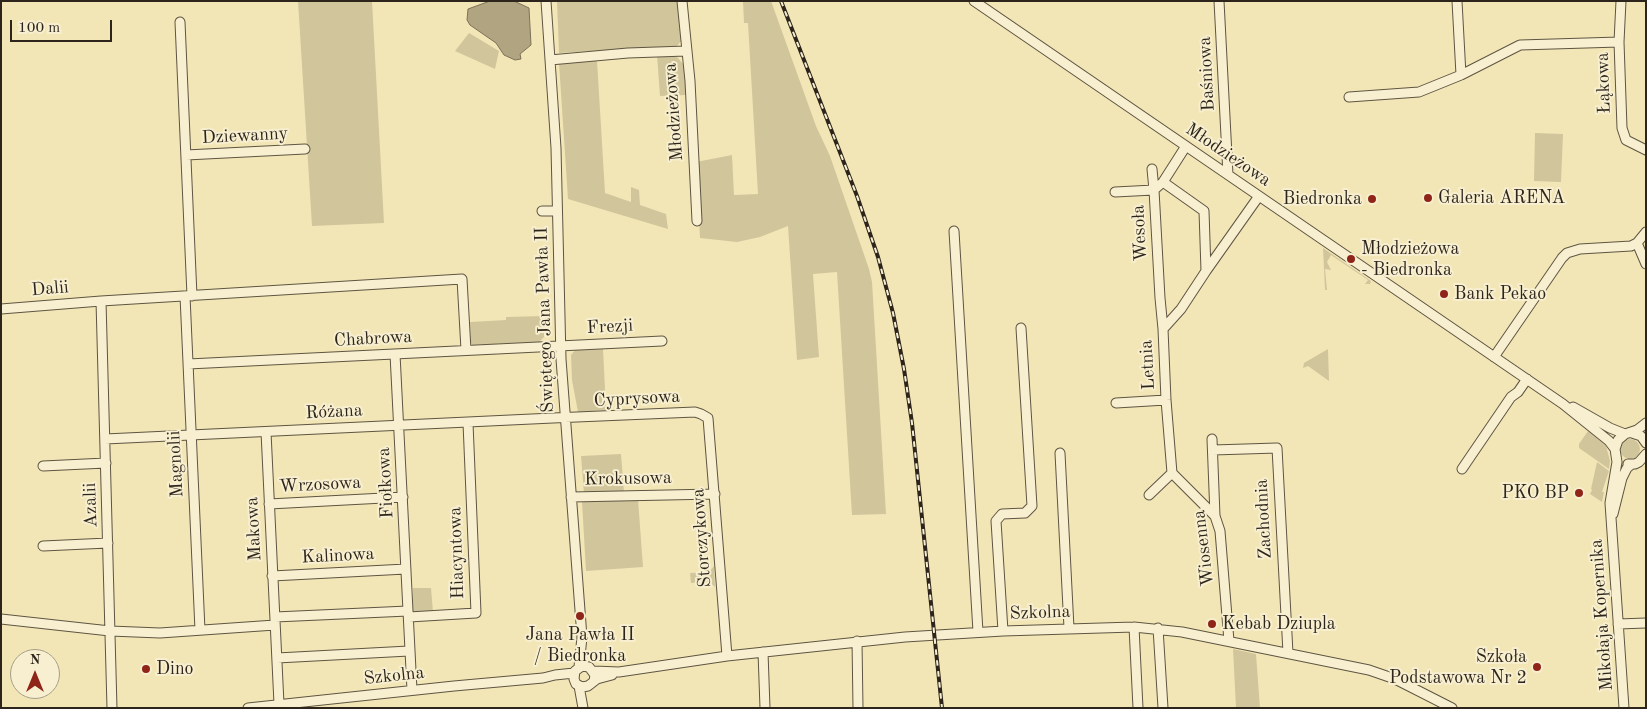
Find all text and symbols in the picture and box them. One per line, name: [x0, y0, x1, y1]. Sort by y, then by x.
scale bar: [12, 10, 115, 42]
text: 100 m: [18, 21, 60, 36]
street label: Baśniowa: [1194, 36, 1220, 112]
street label: Łąkowa: [1592, 52, 1616, 114]
street label: Młodzieżowa: [660, 62, 688, 162]
street label: Młodzieżowa: [1181, 119, 1275, 191]
street label: Dziewanny: [201, 123, 289, 149]
place label: Galeria ARENA: [1438, 187, 1565, 209]
place label: Biedronka: [1283, 188, 1362, 210]
marker: Galeria ARENA: [1422, 192, 1434, 204]
marker: Biedronka: [1366, 193, 1378, 205]
street label: Wesoła: [1128, 204, 1152, 262]
street label: Świętego Jana Pawła II: [531, 227, 559, 413]
place label: Młodzieżowa - Biedronka: [1361, 238, 1459, 280]
marker: Młodzieżowa - Biedronka: [1345, 253, 1357, 265]
street label: Dalii: [30, 277, 70, 301]
place label: Bank Pekao: [1454, 283, 1546, 305]
marker: Bank Pekao: [1438, 288, 1450, 300]
street label: Frezji: [586, 315, 634, 339]
street label: Chabrowa: [333, 326, 413, 352]
street label: Letnia: [1136, 339, 1160, 391]
street label: Cyprysowa: [593, 386, 681, 412]
street label: Różana: [305, 400, 363, 424]
street label: Magnolii: [163, 430, 189, 498]
street label: Fiołkowa: [373, 447, 399, 519]
street label: Krokusowa: [584, 467, 672, 491]
street label: Wrzosowa: [278, 472, 362, 498]
street label: Zachodnia: [1251, 478, 1277, 560]
street label: Azalii: [79, 482, 103, 528]
place label: PKO BP: [1502, 482, 1569, 504]
marker: PKO BP: [1573, 487, 1585, 499]
street label: Storczykowa: [688, 488, 716, 588]
street label: Makowa: [242, 496, 266, 562]
street label: Hiacyntowa: [445, 507, 469, 599]
street label: Wiosenna: [1189, 509, 1219, 587]
street label: Mikołaja Kopernika: [1586, 538, 1618, 692]
street label: Kalinowa: [301, 543, 375, 569]
street label: Szkolna: [1009, 601, 1071, 625]
marker: Jana Pawła II / Biedronka: [574, 610, 586, 622]
place label: Kebab Dziupla: [1222, 613, 1336, 635]
marker: Kebab Dziupla: [1206, 618, 1218, 630]
place label: Jana Pawła II / Biedronka: [525, 624, 635, 666]
place label: Szkoła Podstawowa Nr 2: [1389, 646, 1527, 689]
north arrow: [10, 649, 60, 699]
text: N: [30, 653, 40, 667]
place label: Dino: [156, 658, 194, 680]
marker: Szkoła Podstawowa Nr 2: [1531, 661, 1543, 673]
street label: Szkolna: [363, 662, 425, 690]
marker: Dino: [140, 663, 152, 675]

